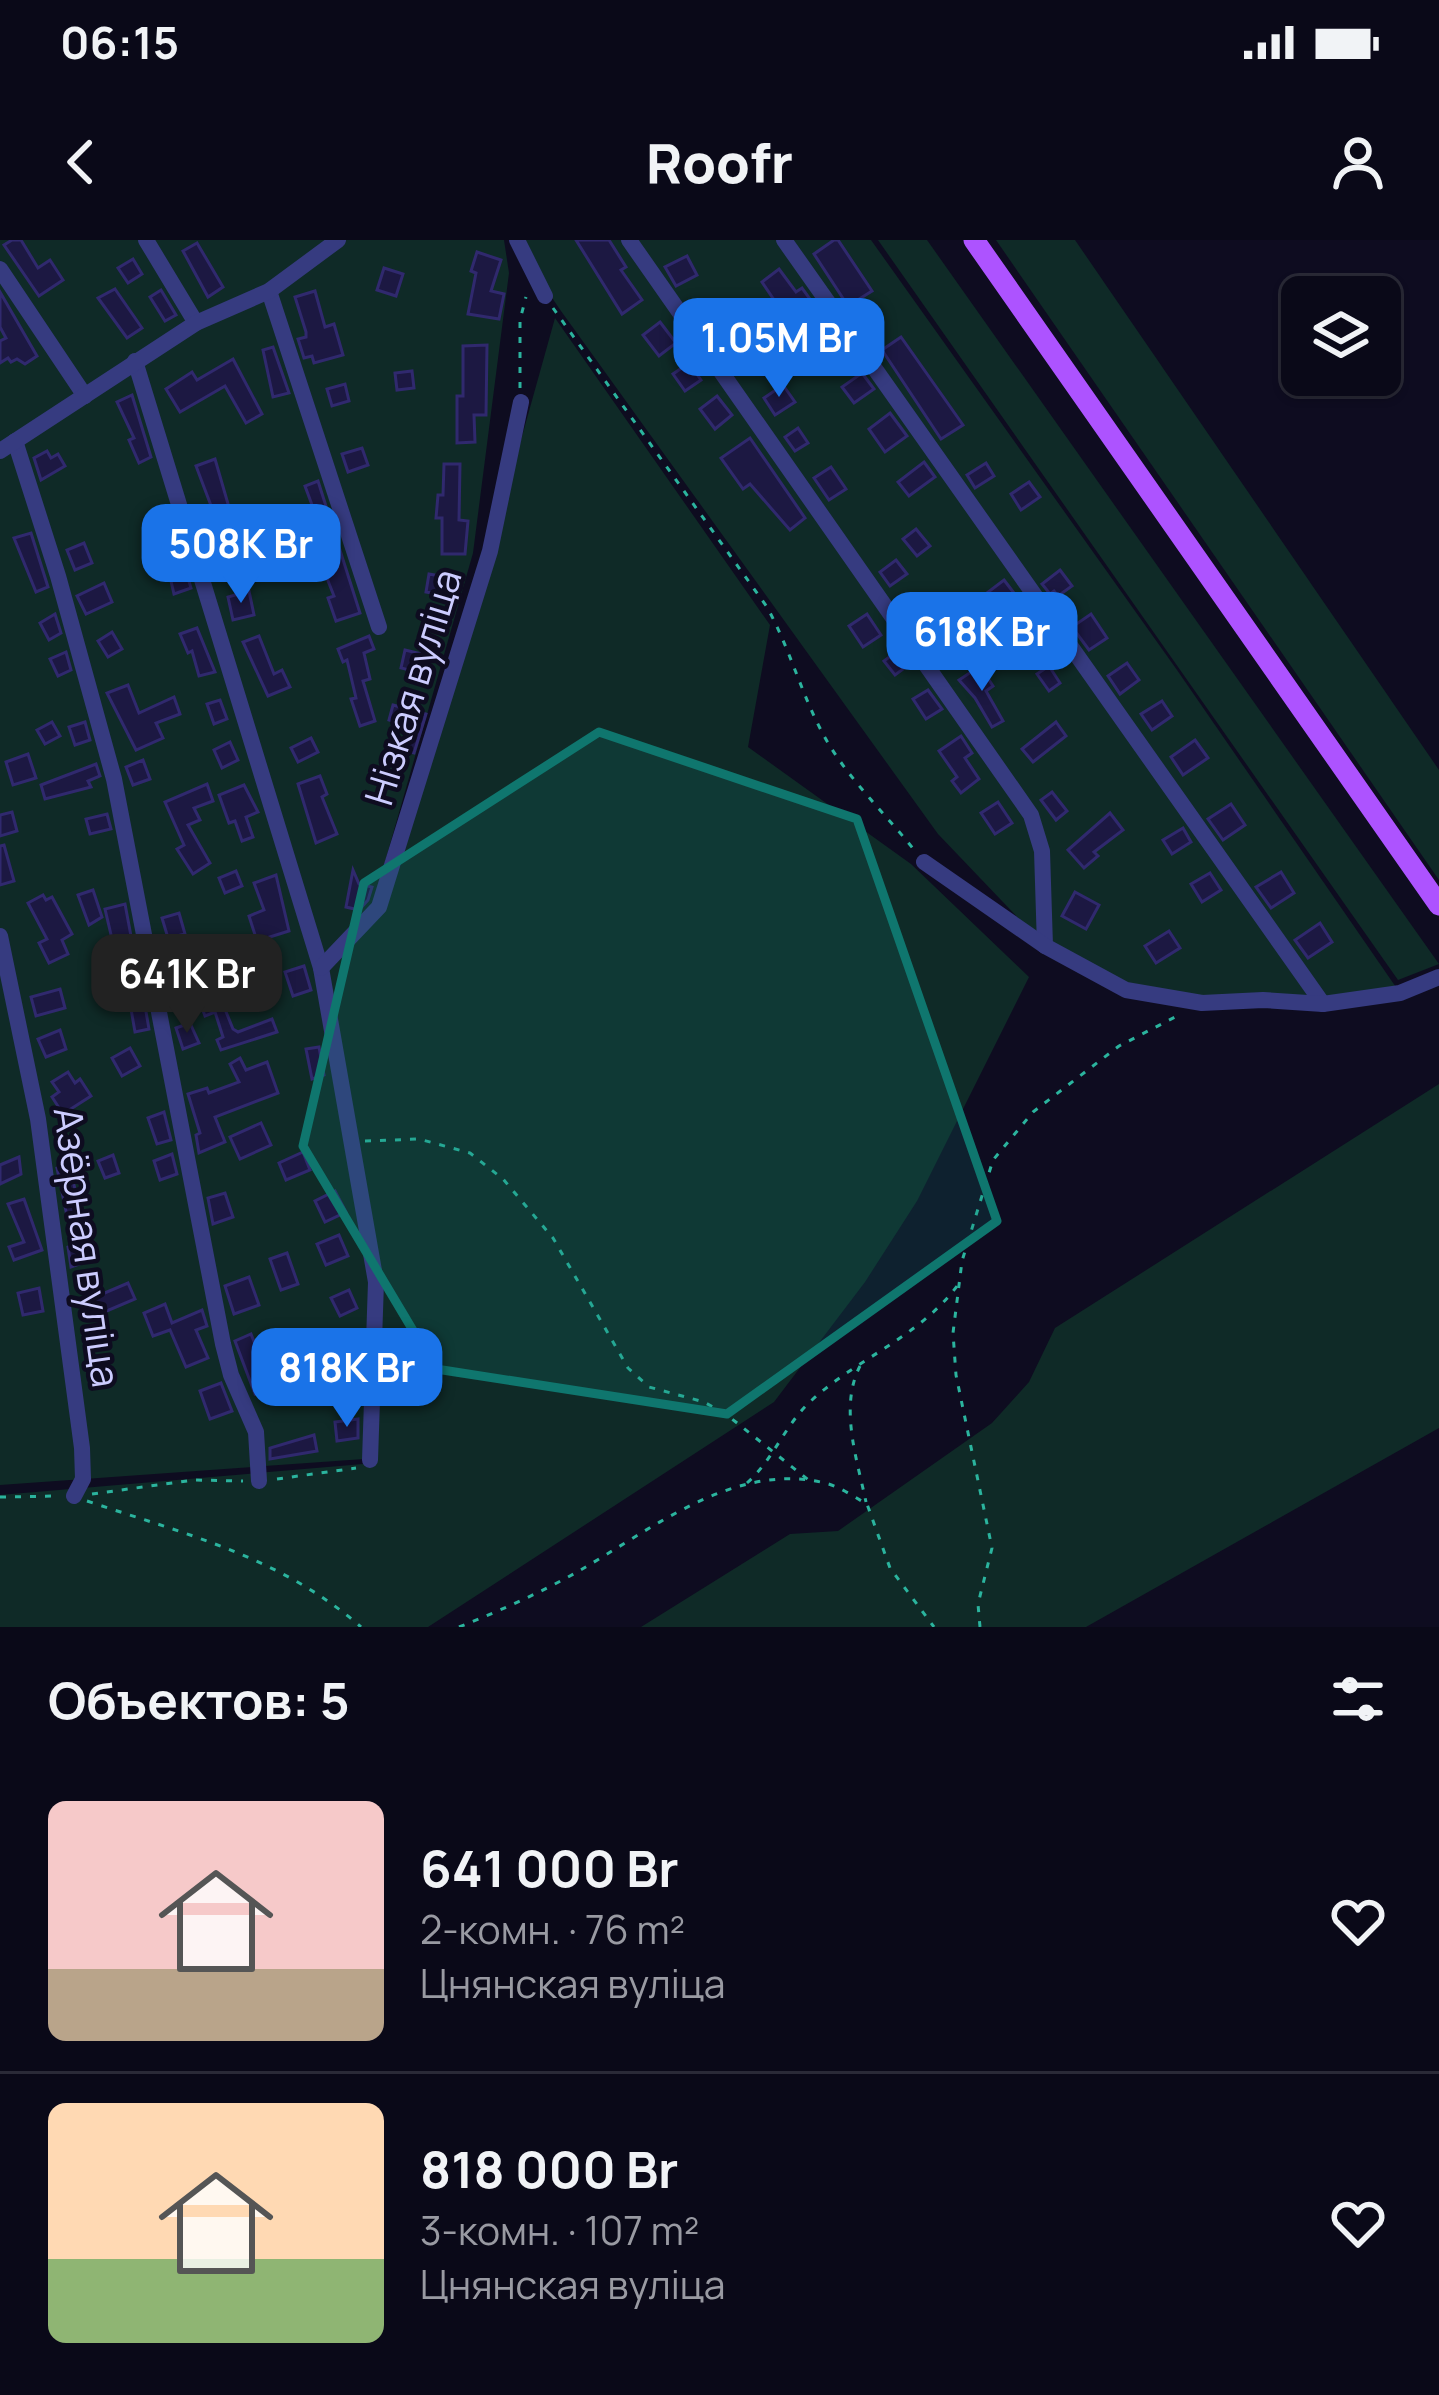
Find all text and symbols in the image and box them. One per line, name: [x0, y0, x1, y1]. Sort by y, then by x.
text: 06:15: [60, 11, 179, 73]
text: Roofr: [646, 125, 793, 199]
icon: back: [48, 129, 114, 195]
icon: person: [1325, 129, 1391, 195]
map controls: [1281, 276, 1401, 396]
button: layers: [1281, 276, 1401, 396]
pin: 1.05M Br: [655, 298, 903, 400]
text: 1.05M Br: [700, 310, 858, 364]
pin: 508K Br: [130, 504, 352, 606]
text: 508K Br: [169, 516, 313, 570]
street label: Нізкая вуліца: [351, 562, 474, 811]
pin: 618K Br: [871, 592, 1093, 694]
text: 618K Br: [913, 604, 1051, 658]
pin: 641K Br: [76, 934, 298, 1036]
text: 641K Br: [118, 946, 256, 1000]
street label: Азёрная вуліца: [42, 1103, 134, 1390]
pin: 818K Br: [236, 1328, 458, 1430]
text: 818K Br: [278, 1340, 416, 1394]
text: Объектов: 5: [48, 1665, 350, 1734]
icon: filters: [1325, 1666, 1391, 1732]
text: 641 000 Br: [420, 1833, 679, 1902]
icon: home: [144, 1849, 288, 1993]
icon: heart: [1325, 1888, 1391, 1954]
text: 2-комн. · 76 m²: [420, 1902, 685, 1956]
text: Цнянская вуліца: [420, 1956, 726, 2010]
text: 818 000 Br: [420, 2134, 678, 2203]
icon: home: [144, 2151, 288, 2295]
icon: heart: [1325, 2190, 1391, 2256]
text: 3-комн. · 107 m²: [420, 2203, 699, 2257]
text: Цнянская вуліца: [420, 2257, 726, 2311]

